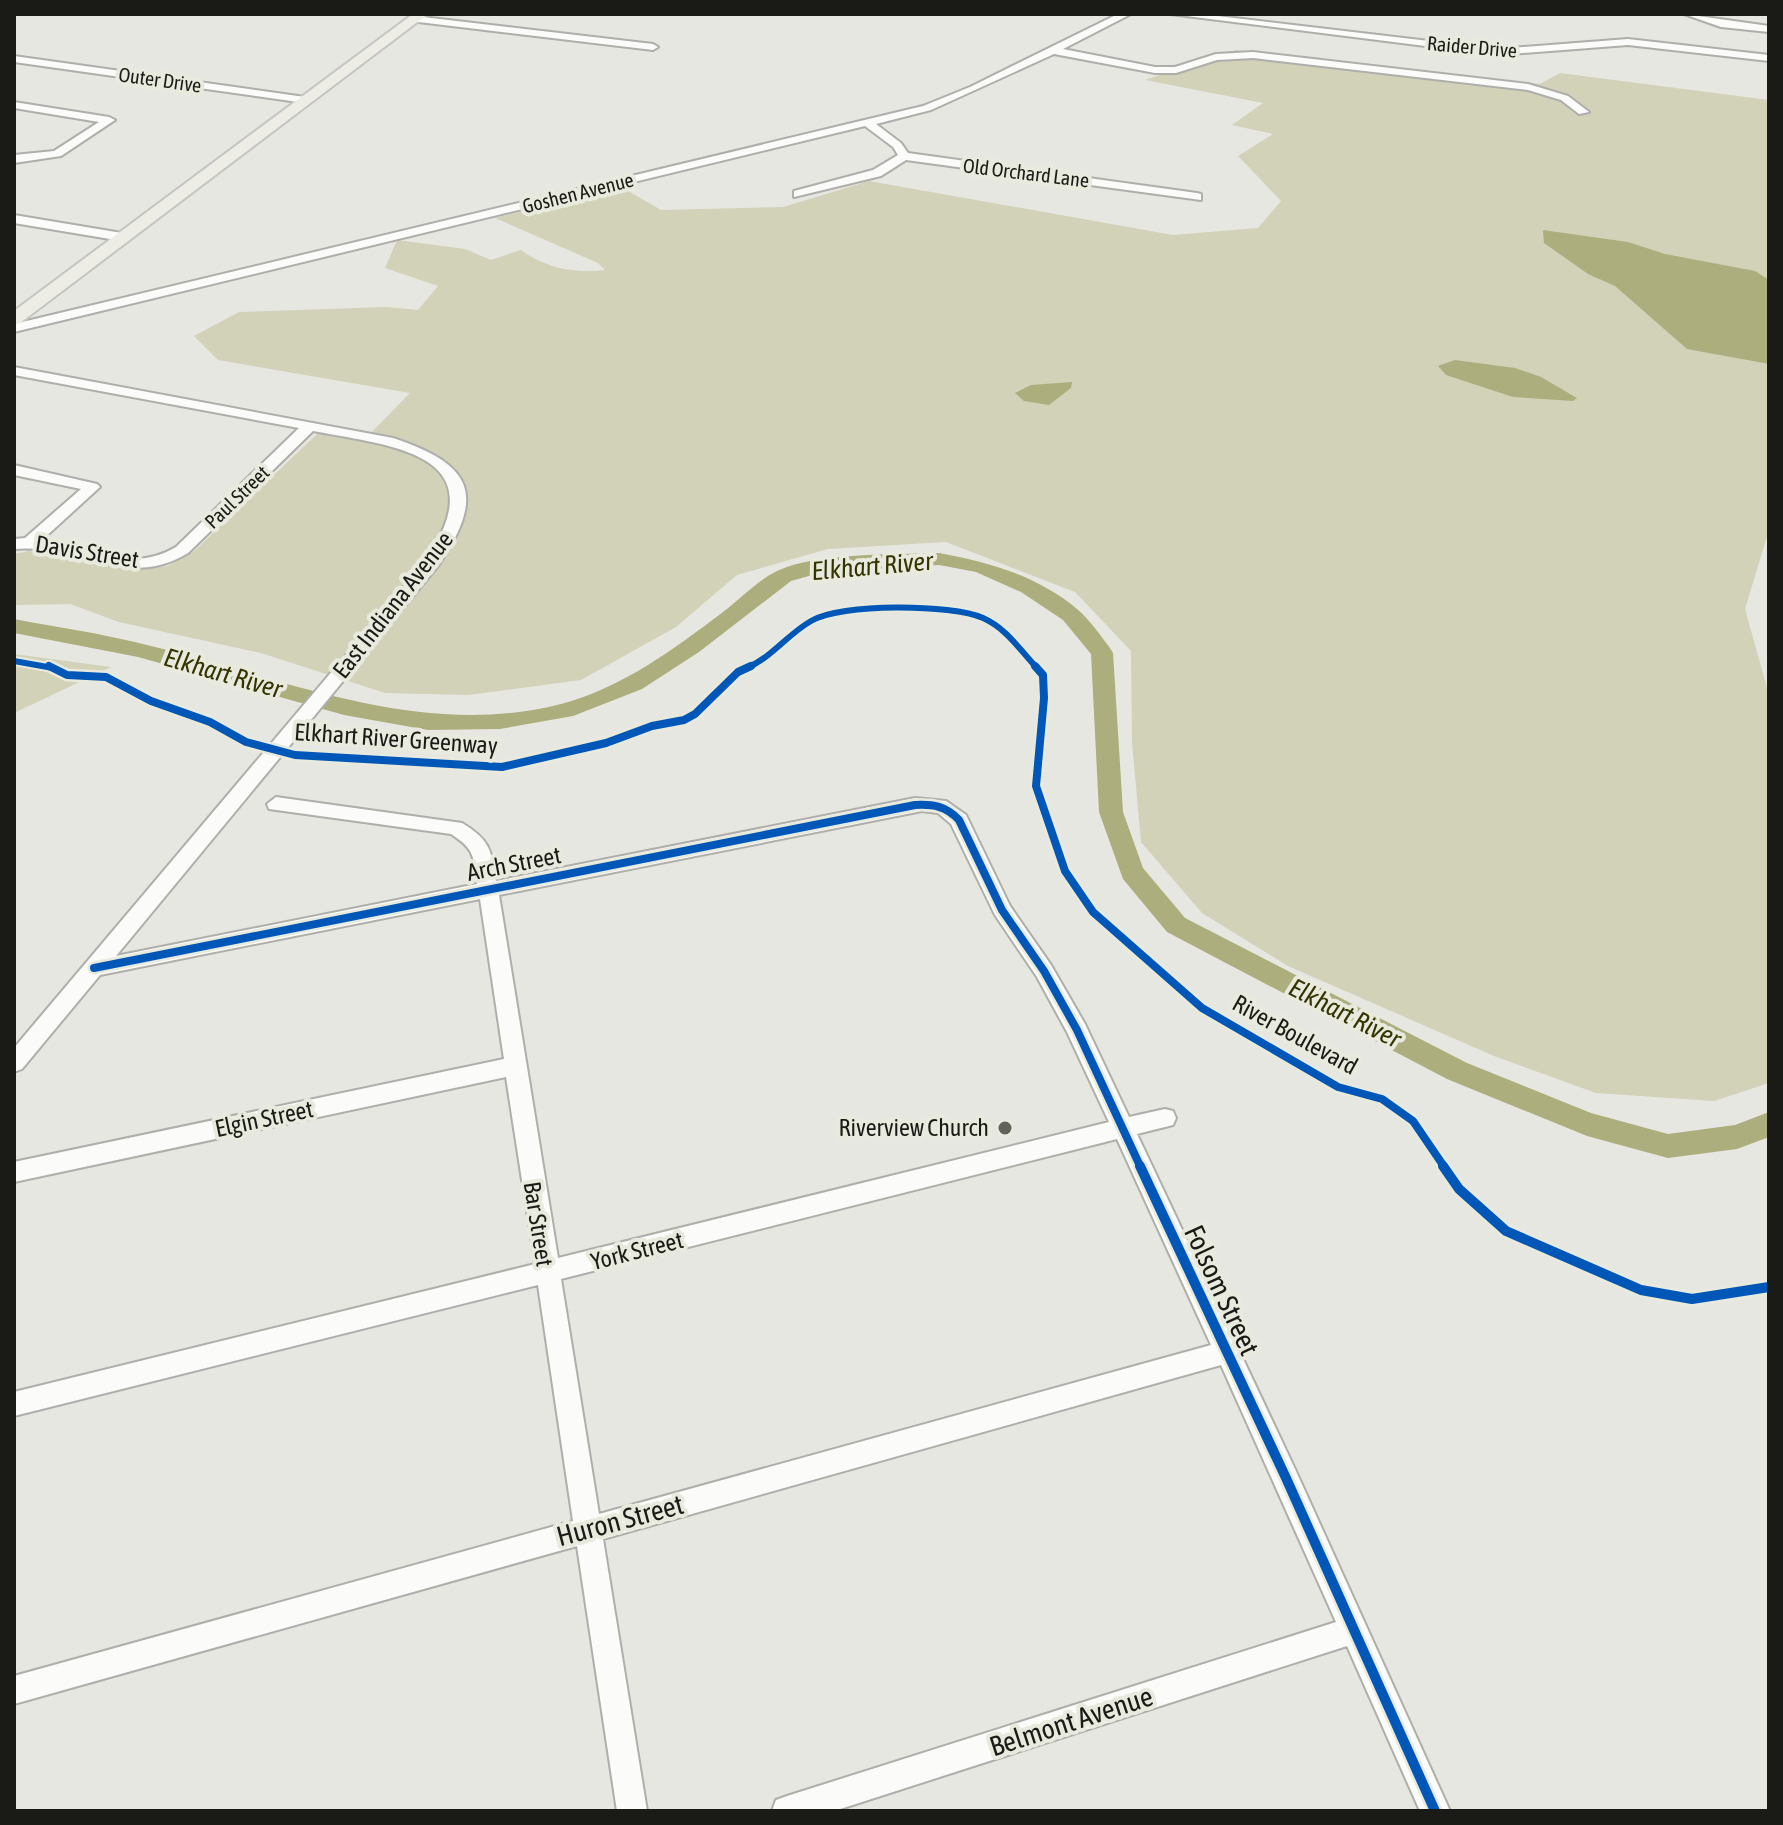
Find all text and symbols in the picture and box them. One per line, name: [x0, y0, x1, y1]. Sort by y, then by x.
street label: Raider Drive: [1426, 31, 1518, 62]
street label: Outer Drive: [117, 62, 203, 97]
street label: Old Orchard Lane: [962, 153, 1090, 192]
street label: Goshen Avenue: [520, 168, 636, 217]
street label: Paul Street: [200, 460, 274, 533]
street label: East Indiana Avenue: [327, 526, 458, 683]
street label: Davis Street: [33, 530, 141, 573]
water label: Elkhart River: [810, 546, 935, 586]
water label: Elkhart River: [160, 642, 287, 705]
street label: Elkhart River Greenway: [294, 718, 499, 759]
street label: Arch Street: [465, 841, 563, 886]
water label: Elkhart River: [1284, 972, 1407, 1055]
street label: River Boulevard: [1228, 989, 1362, 1080]
street label: Elgin Street: [212, 1095, 316, 1142]
place label: Riverview Church: [839, 1114, 989, 1141]
marker: Riverview Church: [996, 1119, 1014, 1137]
street label: Bar Street: [518, 1180, 559, 1268]
street label: Folsom Street: [1178, 1220, 1266, 1360]
street label: York Street: [588, 1226, 686, 1275]
street label: Huron Street: [553, 1488, 687, 1552]
street label: Belmont Avenue: [985, 1680, 1157, 1762]

